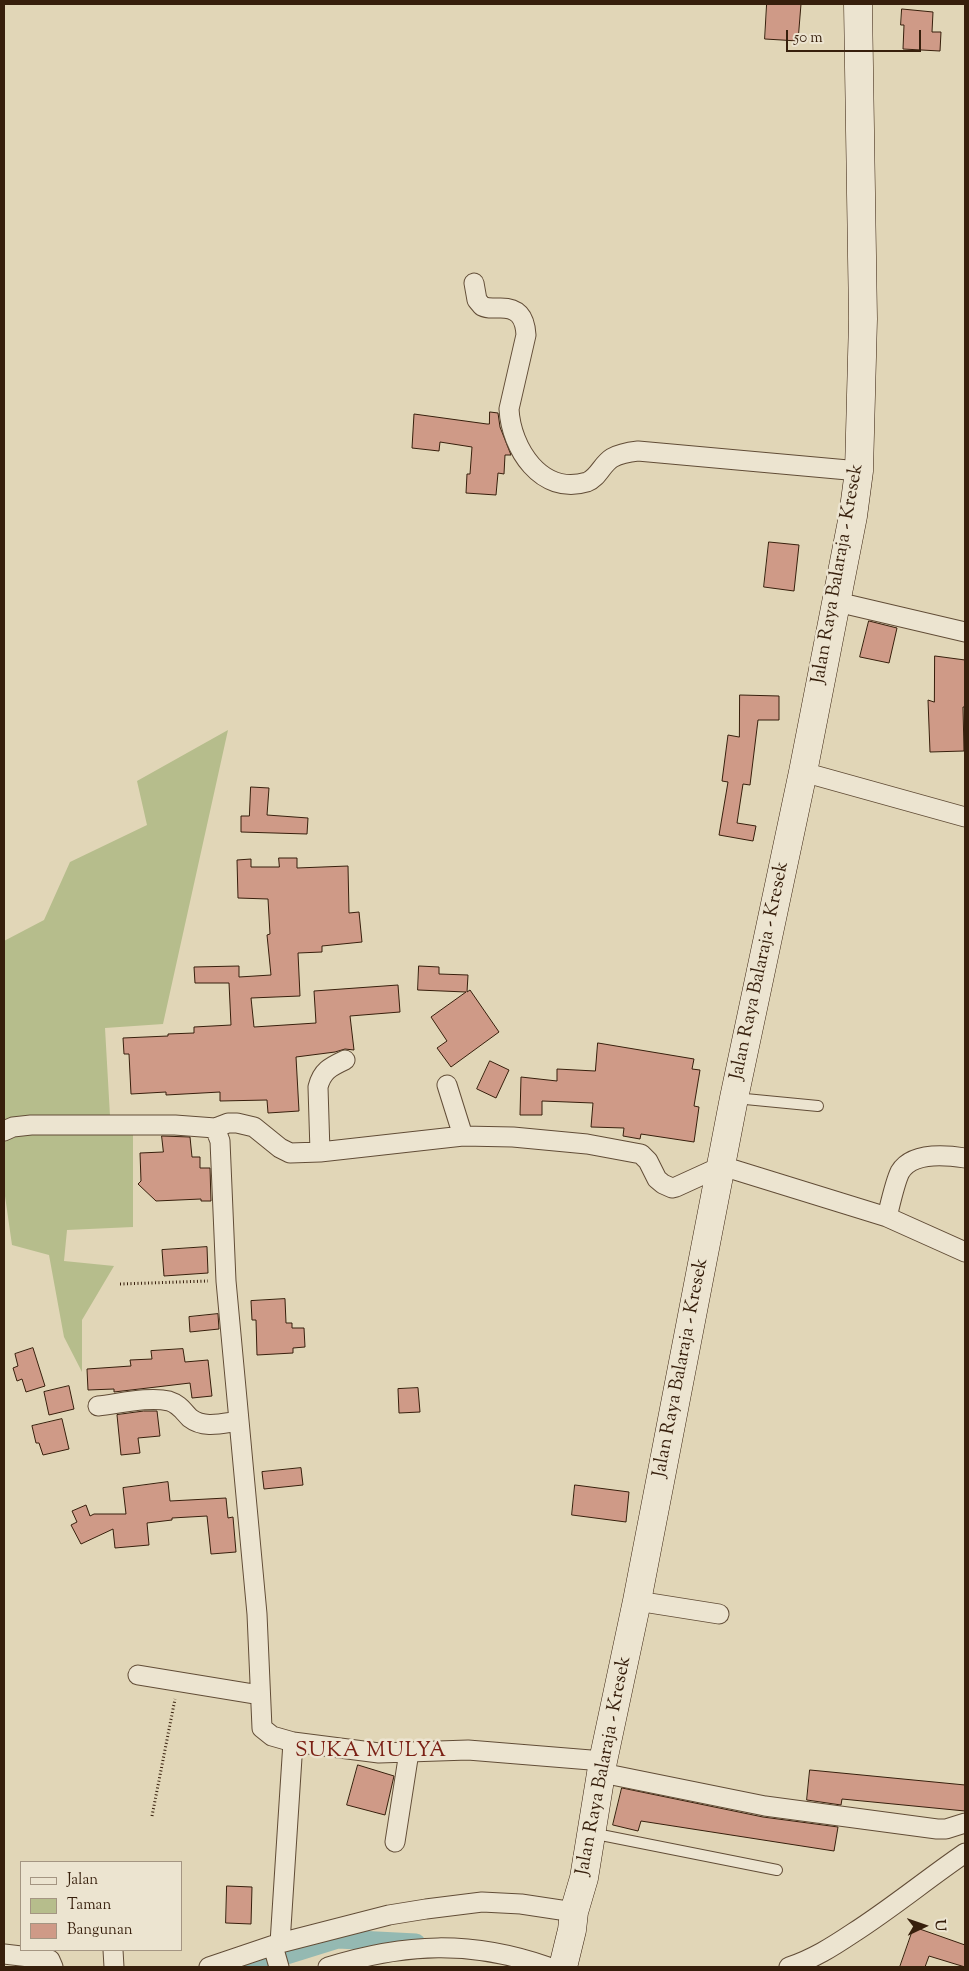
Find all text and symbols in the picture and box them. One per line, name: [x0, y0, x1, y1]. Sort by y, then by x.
scale bar: [789, 20, 924, 52]
text: 50 m: [794, 28, 823, 49]
street label: Jalan Raya Balaraja - Kresek: [808, 462, 870, 686]
street label: Jalan Raya Balaraja - Kresek: [727, 860, 795, 1082]
street label: Jalan Raya Balaraja - Kresek: [650, 1257, 714, 1479]
street label: Jalan Raya Balaraja - Kresek: [573, 1655, 637, 1877]
district label: SUKA MULYA: [294, 1739, 448, 1765]
legend: [20, 1861, 182, 1951]
text: Jalan: [67, 1870, 98, 1891]
text: Taman: [67, 1895, 111, 1916]
north arrow: [899, 1901, 949, 1951]
text: U: [929, 1919, 949, 1931]
text: Bangunan: [67, 1920, 133, 1941]

